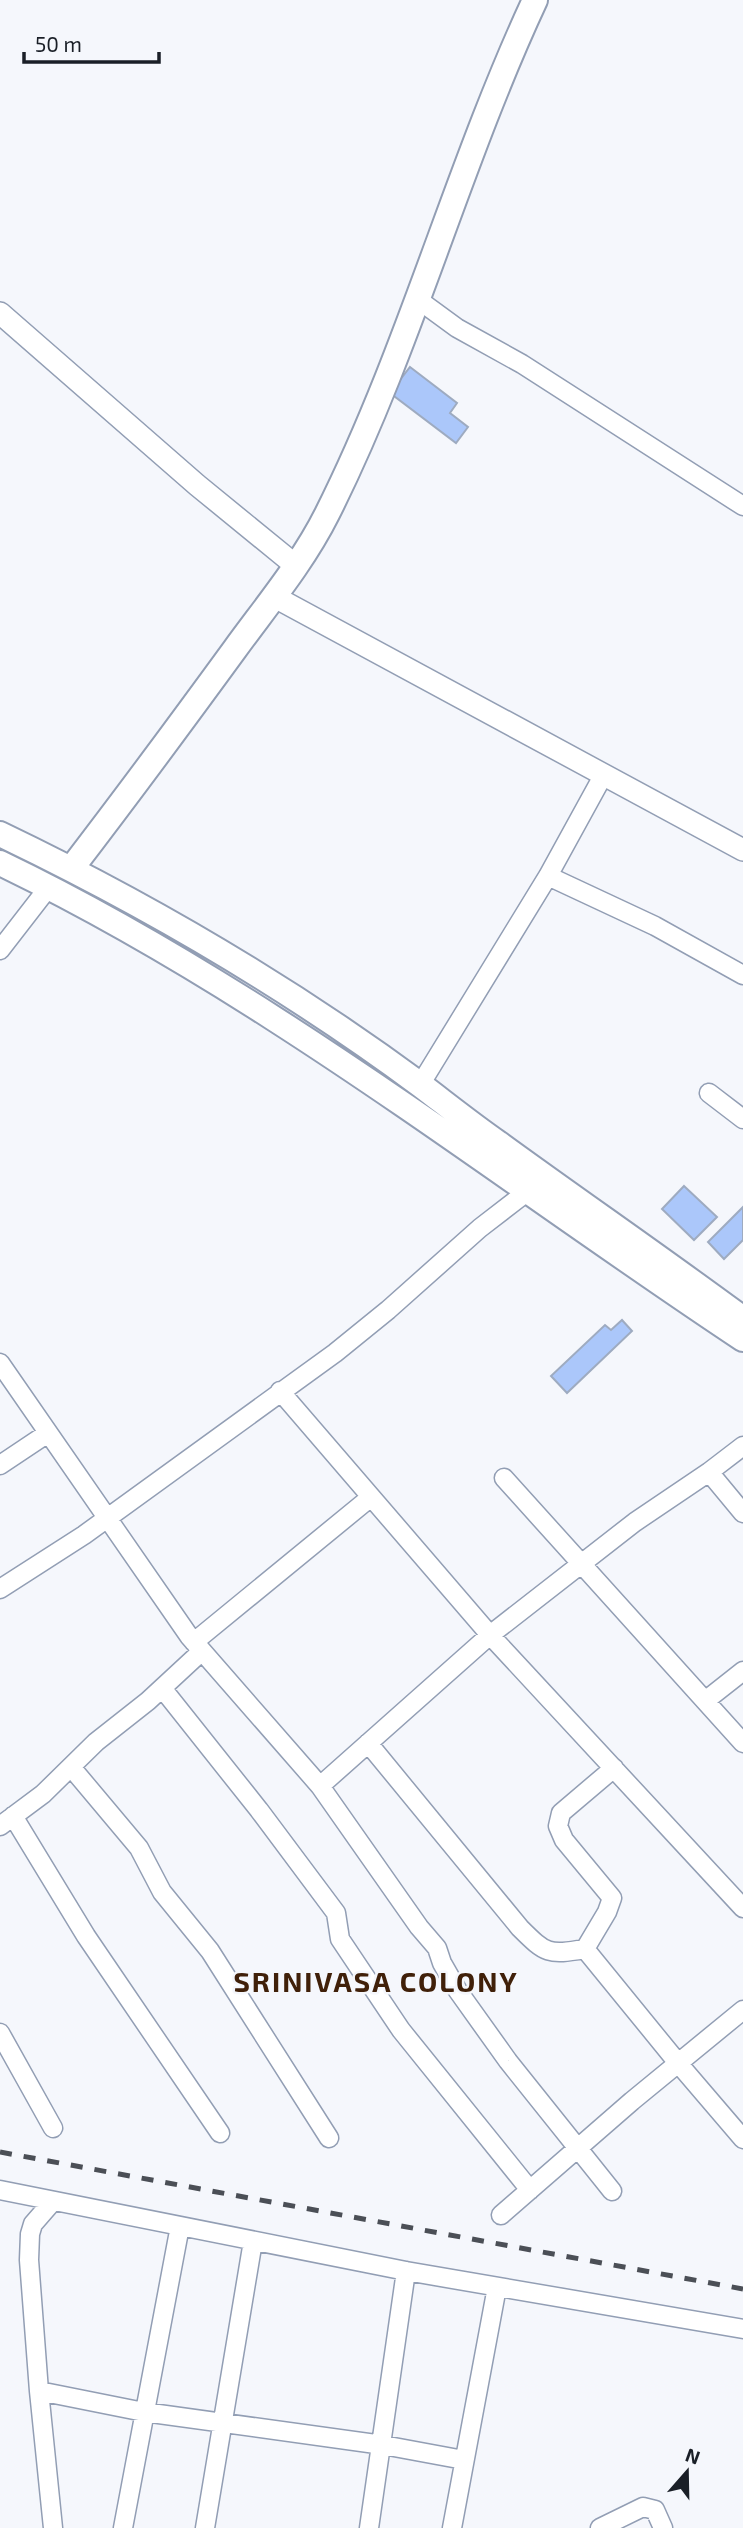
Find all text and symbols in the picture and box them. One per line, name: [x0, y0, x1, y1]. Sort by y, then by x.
scale bar: [24, 21, 159, 65]
text: 50 m: [35, 31, 82, 56]
district label: SRINIVASA COLONY: [233, 1964, 519, 1998]
north arrow: [652, 2437, 722, 2507]
text: N: [683, 2442, 703, 2469]

